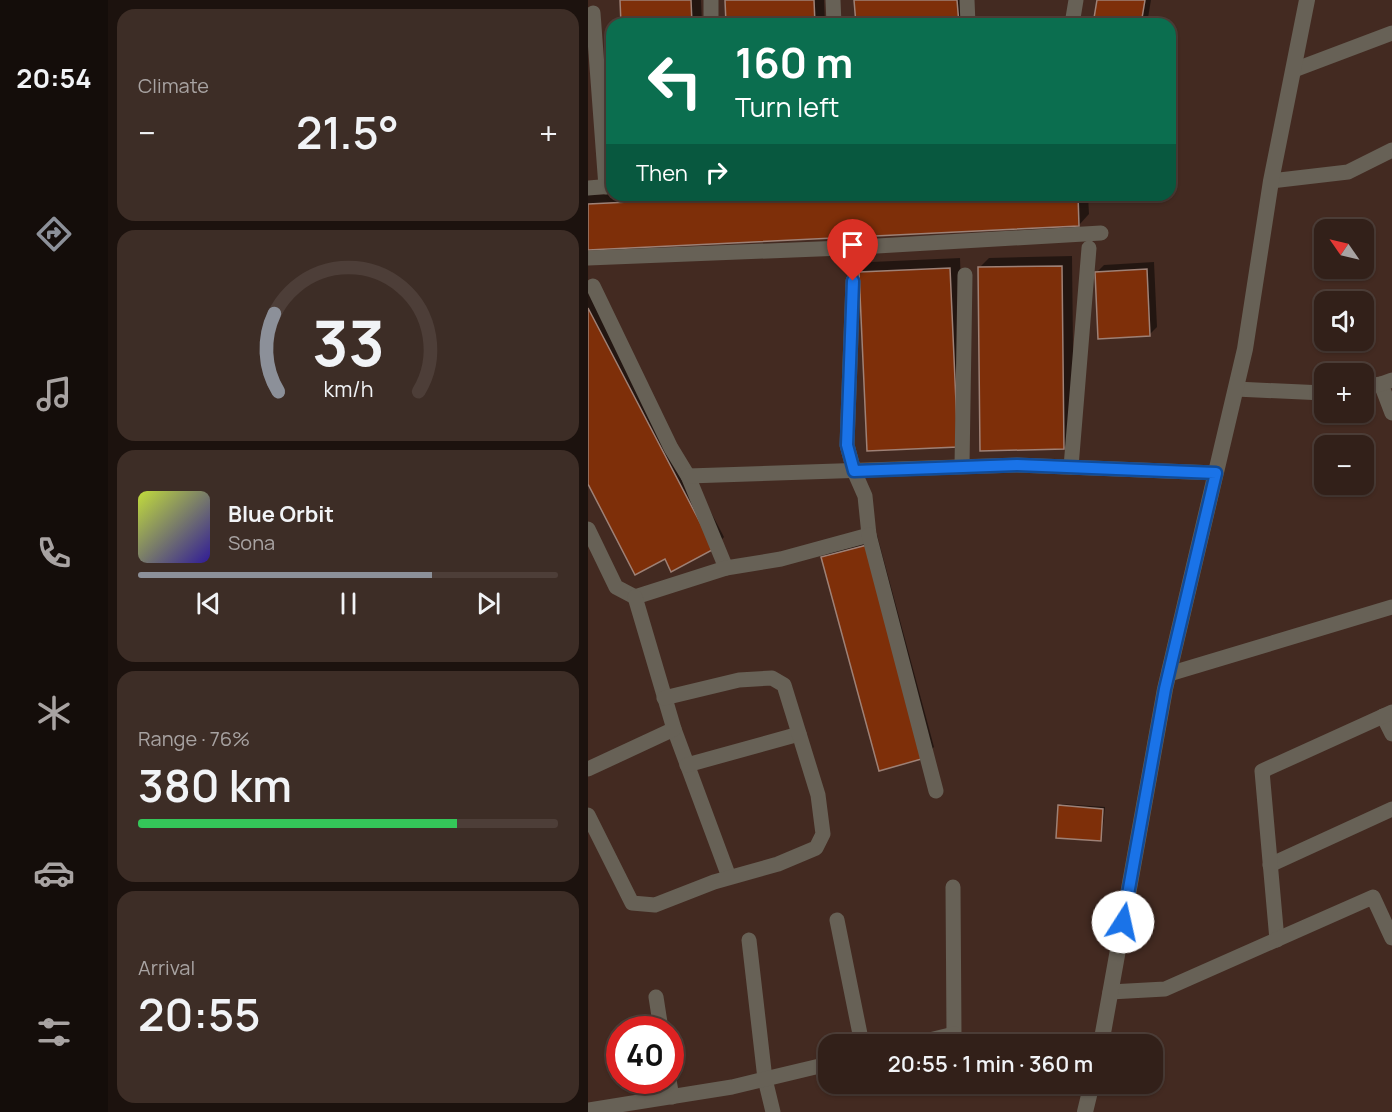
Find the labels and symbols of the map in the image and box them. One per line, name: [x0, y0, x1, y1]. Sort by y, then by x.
pin: [827, 219, 878, 281]
north arrow: [1314, 219, 1374, 279]
position arrow: [1091, 890, 1155, 954]
speed limit sign: 40: [606, 1016, 684, 1094]

